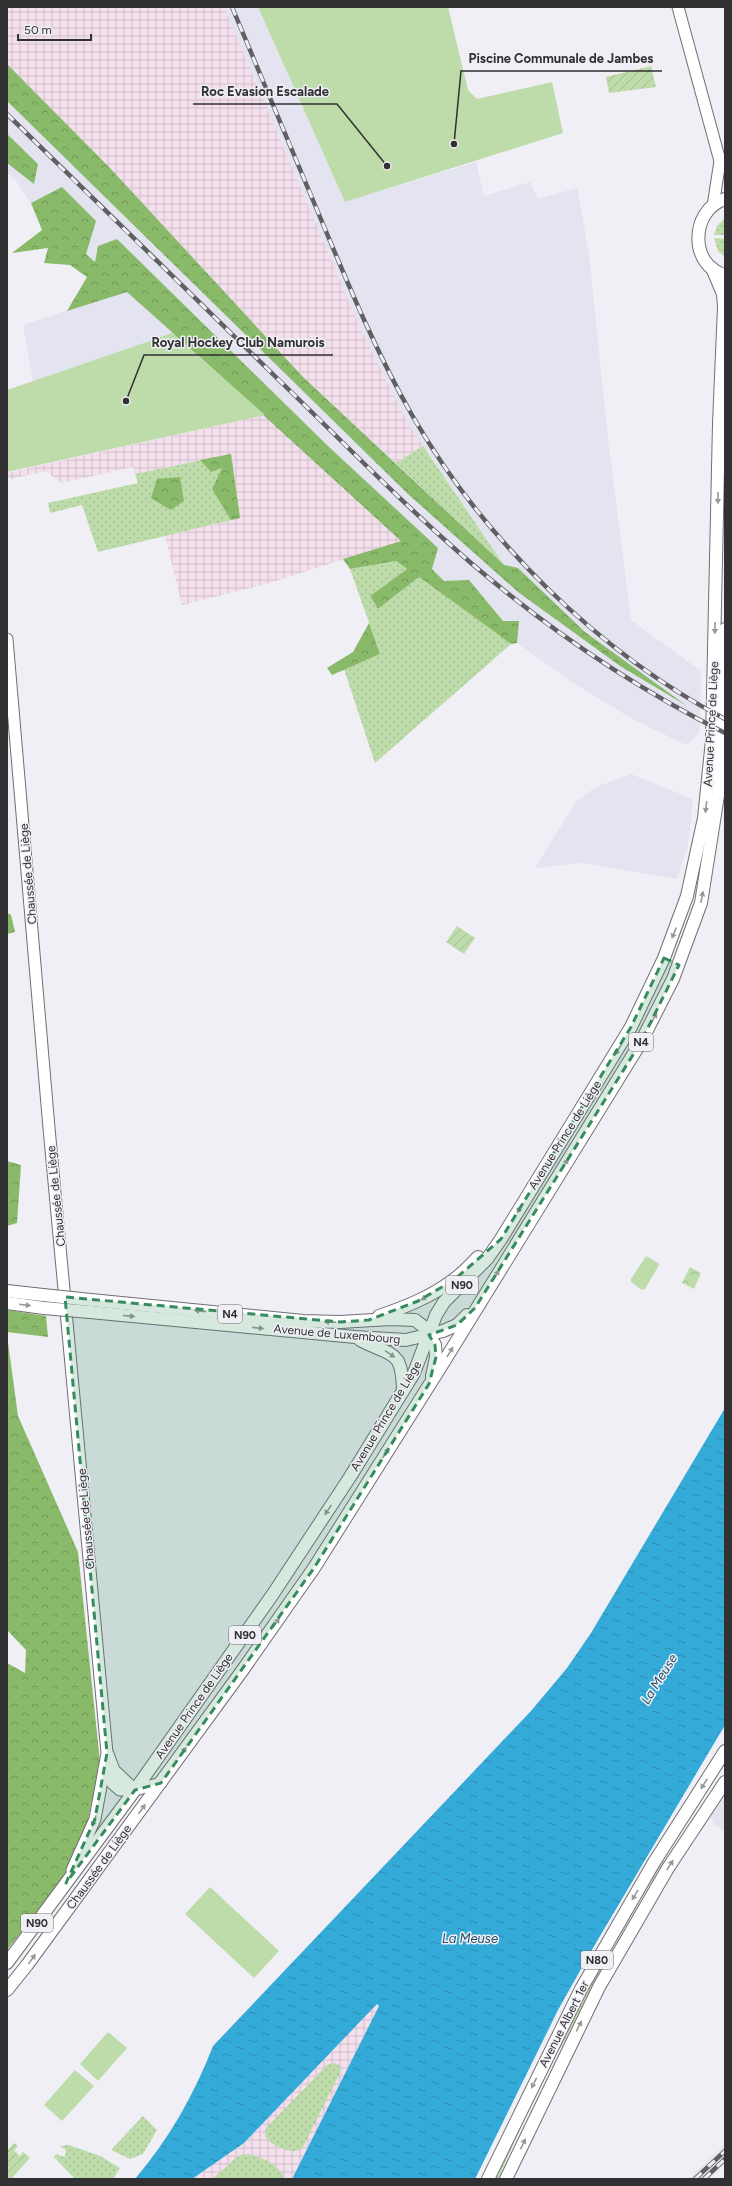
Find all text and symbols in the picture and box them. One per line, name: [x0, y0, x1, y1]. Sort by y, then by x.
scale bar: [18, 16, 91, 42]
text: 50 m: [24, 23, 52, 37]
callout: Piscine Communale de Jambes: [461, 46, 662, 71]
text: Piscine Communale de Jambes: [469, 51, 653, 66]
callout: Roc Evasion Escalade: [193, 79, 337, 104]
text: Roc Evasion Escalade: [201, 84, 329, 99]
callout: Royal Hockey Club Namurois: [144, 330, 333, 355]
text: Royal Hockey Club Namurois: [151, 335, 325, 350]
one-way arrow: [715, 492, 721, 505]
one-way arrow: [711, 622, 718, 634]
street label: Avenue Prince de Liège: [701, 660, 721, 787]
one-way arrow: [702, 801, 709, 813]
street label: Chaussée de Liège: [17, 823, 39, 925]
one-way arrow: [700, 891, 706, 903]
one-way arrow: [671, 927, 677, 939]
one-way arrow: [651, 1012, 658, 1023]
road number: N4: [629, 1033, 653, 1051]
one-way arrow: [614, 1044, 621, 1056]
street label: Avenue Prince de Liège: [526, 1078, 604, 1192]
street label: Chaussée de Liège: [44, 1145, 68, 1247]
one-way arrow: [561, 1158, 568, 1170]
one-way arrow: [517, 1202, 524, 1214]
one-way arrow: [492, 1270, 500, 1280]
road number: N90: [446, 1276, 478, 1294]
one-way arrow: [421, 1294, 432, 1300]
one-way arrow: [19, 1302, 31, 1308]
road number: N4: [218, 1305, 242, 1323]
one-way arrow: [194, 1308, 206, 1314]
one-way arrow: [123, 1312, 135, 1319]
one-way arrow: [324, 1318, 336, 1325]
street label: Avenue de Luxembourg: [273, 1321, 401, 1347]
one-way arrow: [252, 1324, 264, 1331]
one-way arrow: [447, 1346, 454, 1358]
one-way arrow: [385, 1350, 395, 1358]
street label: Avenue Prince de Liège: [348, 1358, 425, 1473]
one-way arrow: [382, 1448, 390, 1459]
street label: Chaussée de Liège: [75, 1468, 97, 1570]
one-way arrow: [324, 1504, 332, 1515]
one-way arrow: [271, 1618, 280, 1629]
road number: N90: [229, 1626, 261, 1644]
street label: Avenue Prince de Liège: [152, 1650, 236, 1762]
water label: La Meuse: [638, 1651, 680, 1707]
one-way arrow: [179, 1746, 187, 1757]
one-way arrow: [700, 1778, 707, 1790]
one-way arrow: [137, 1804, 146, 1815]
one-way arrow: [91, 1816, 97, 1828]
street label: Chaussée de Liège: [64, 1822, 135, 1912]
one-way arrow: [667, 1859, 674, 1870]
one-way arrow: [632, 1889, 639, 1901]
road number: N90: [21, 1914, 53, 1932]
water label: La Meuse: [442, 1931, 498, 1946]
road number: N80: [581, 1951, 613, 1969]
one-way arrow: [27, 1954, 36, 1965]
street label: Avenue Albert 1er: [536, 1978, 592, 2070]
one-way arrow: [576, 2021, 582, 2032]
one-way arrow: [531, 2077, 537, 2089]
one-way arrow: [520, 2137, 526, 2149]

